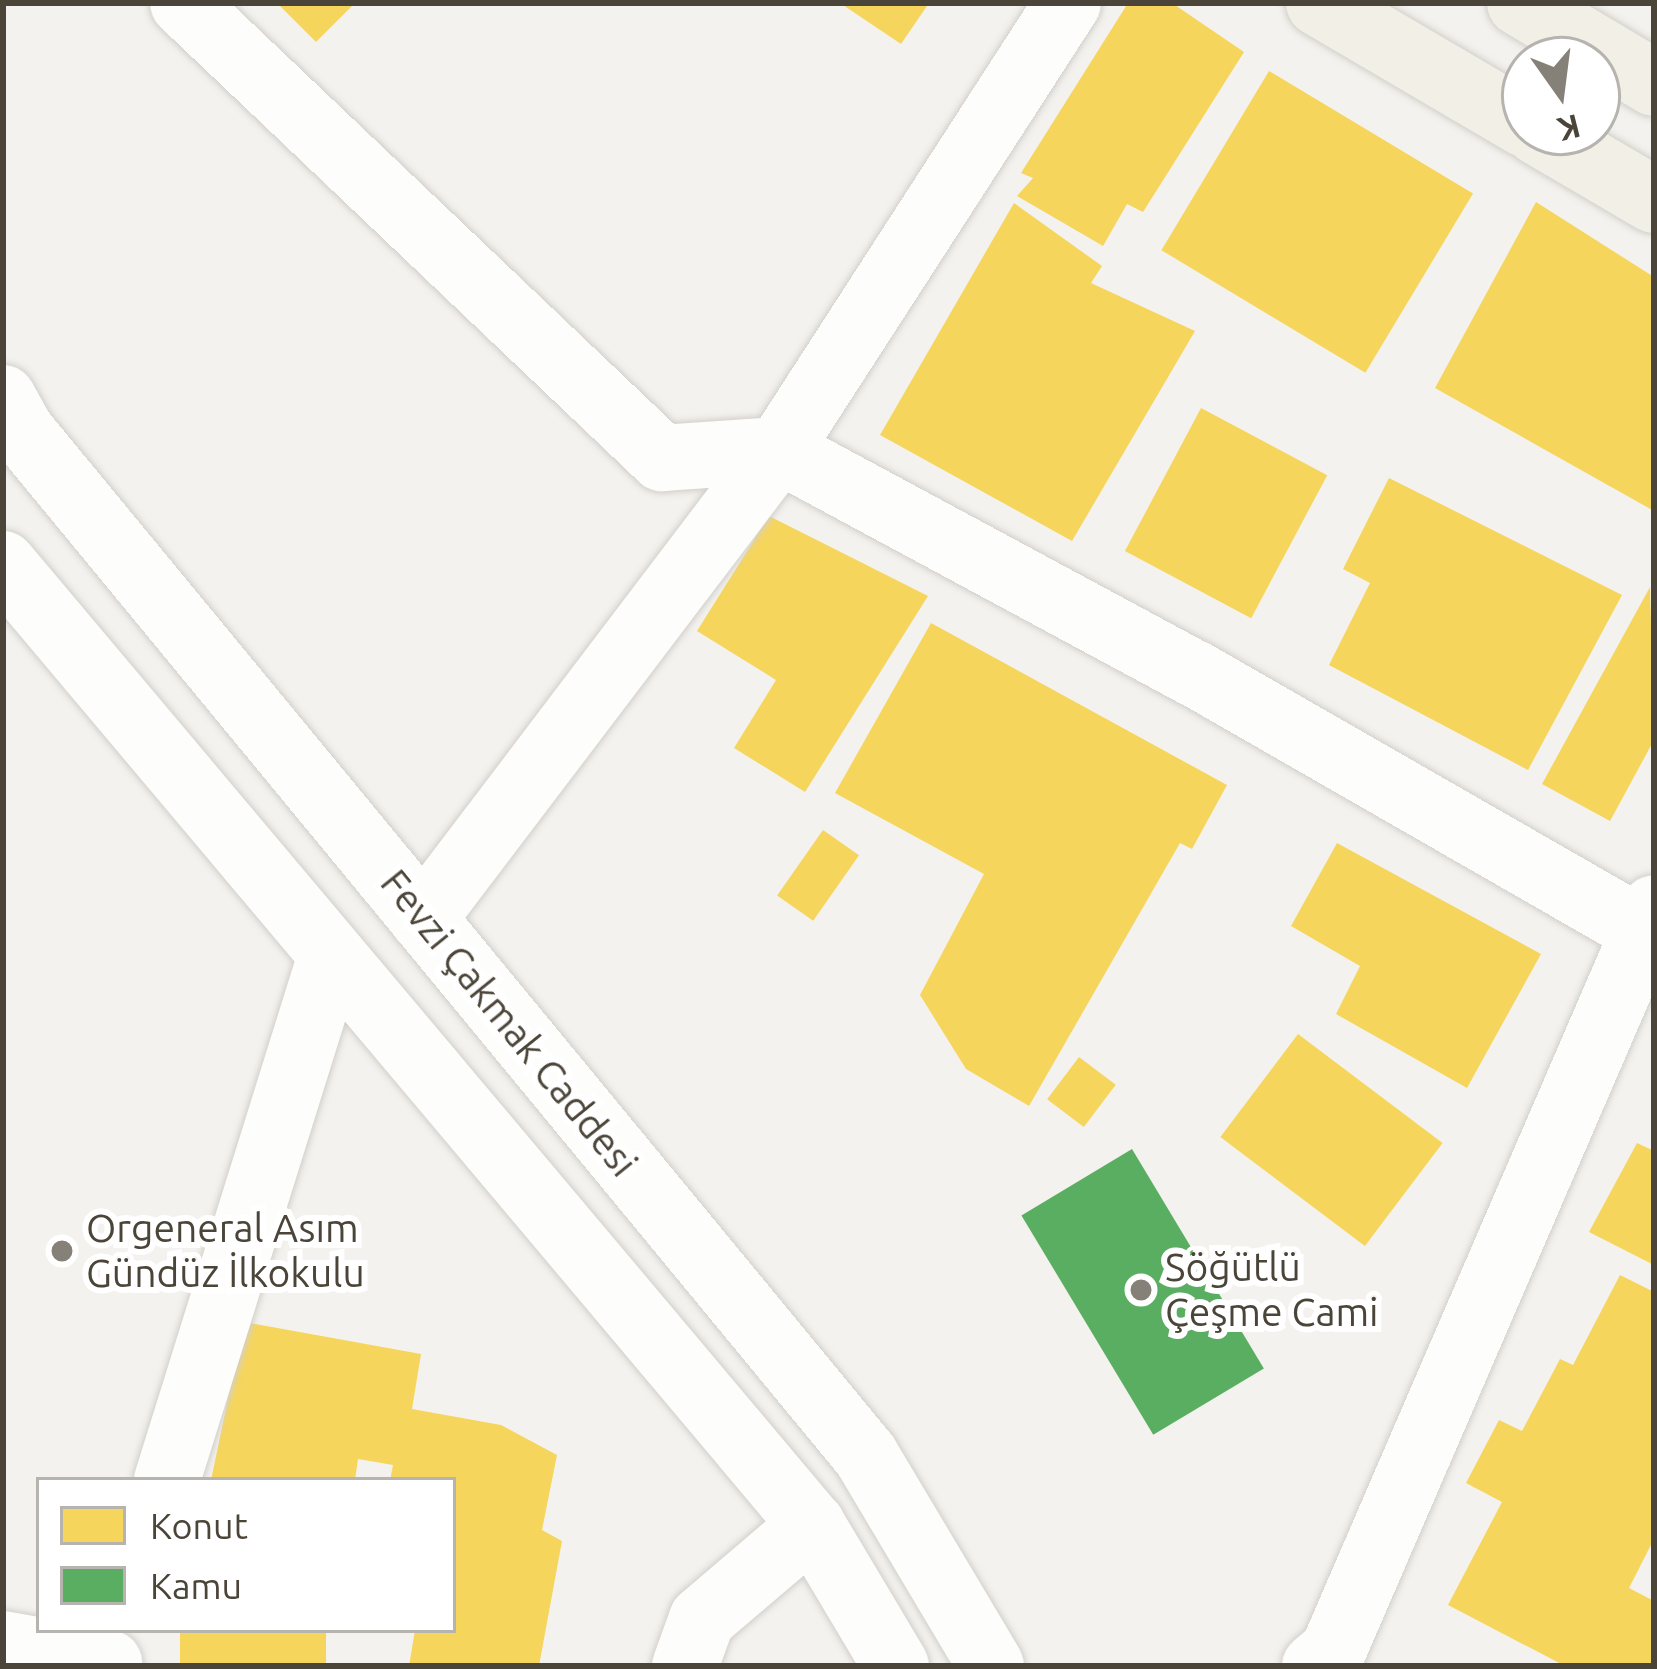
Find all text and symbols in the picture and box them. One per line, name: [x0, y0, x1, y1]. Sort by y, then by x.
north arrow: [1501, 36, 1621, 156]
text: K: [1554, 108, 1584, 149]
street label: Fevzi Çakmak Caddesi: [371, 860, 647, 1186]
place label: Orgeneral Asım Gündüz İlkokulu: [86, 1206, 365, 1297]
marker: Orgeneral Asım Gündüz İlkokulu: [49, 1238, 75, 1264]
place label: Söğütlü Çeşme Cami: [1165, 1245, 1379, 1336]
marker: Söğütlü Çeşme Cami: [1128, 1277, 1154, 1303]
legend: [36, 1477, 456, 1633]
text: Konut: [150, 1505, 248, 1546]
text: Kamu: [150, 1565, 242, 1606]

